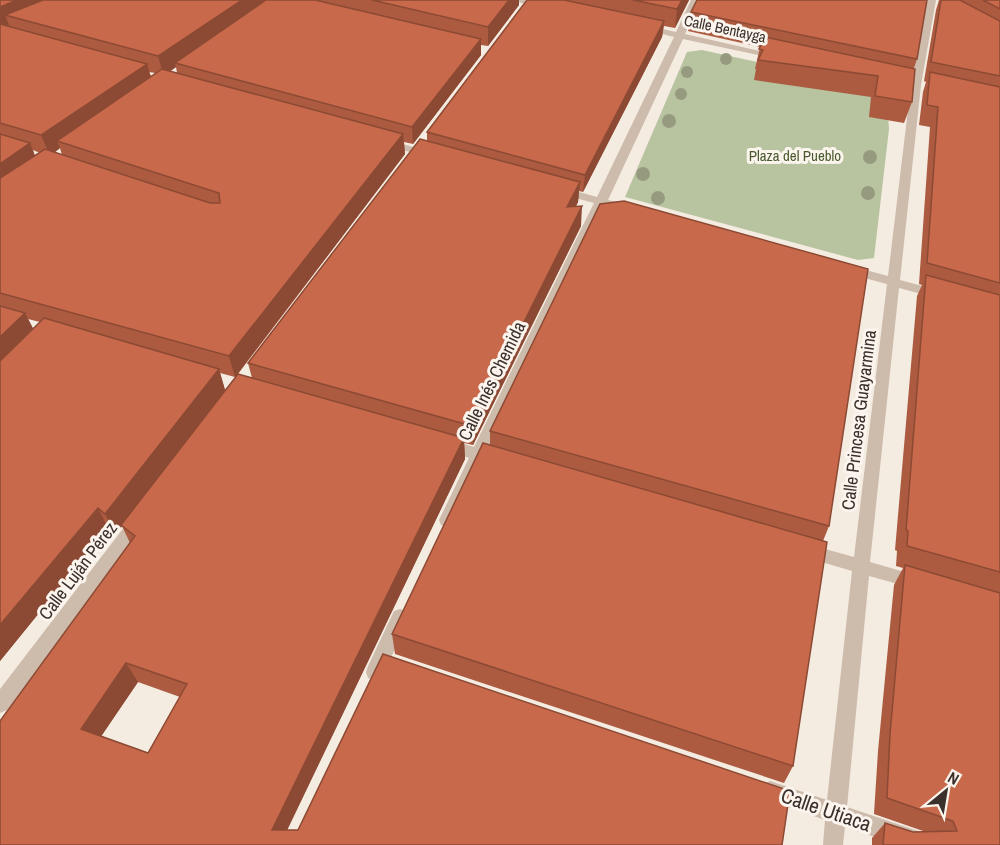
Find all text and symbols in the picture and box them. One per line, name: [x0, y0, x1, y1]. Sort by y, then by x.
street label: Calle Bentayga: [682, 10, 768, 47]
park label: Plaza del Pueblo: [749, 145, 841, 166]
street label: Calle Inés Chemida: [452, 317, 531, 445]
street label: Calle Princesa Guayarmina: [835, 328, 882, 511]
street label: Calle Luján Pérez: [33, 517, 123, 625]
north arrow: [916, 761, 976, 821]
text: N: [944, 766, 963, 790]
street label: Calle Utiaca: [777, 781, 876, 839]

